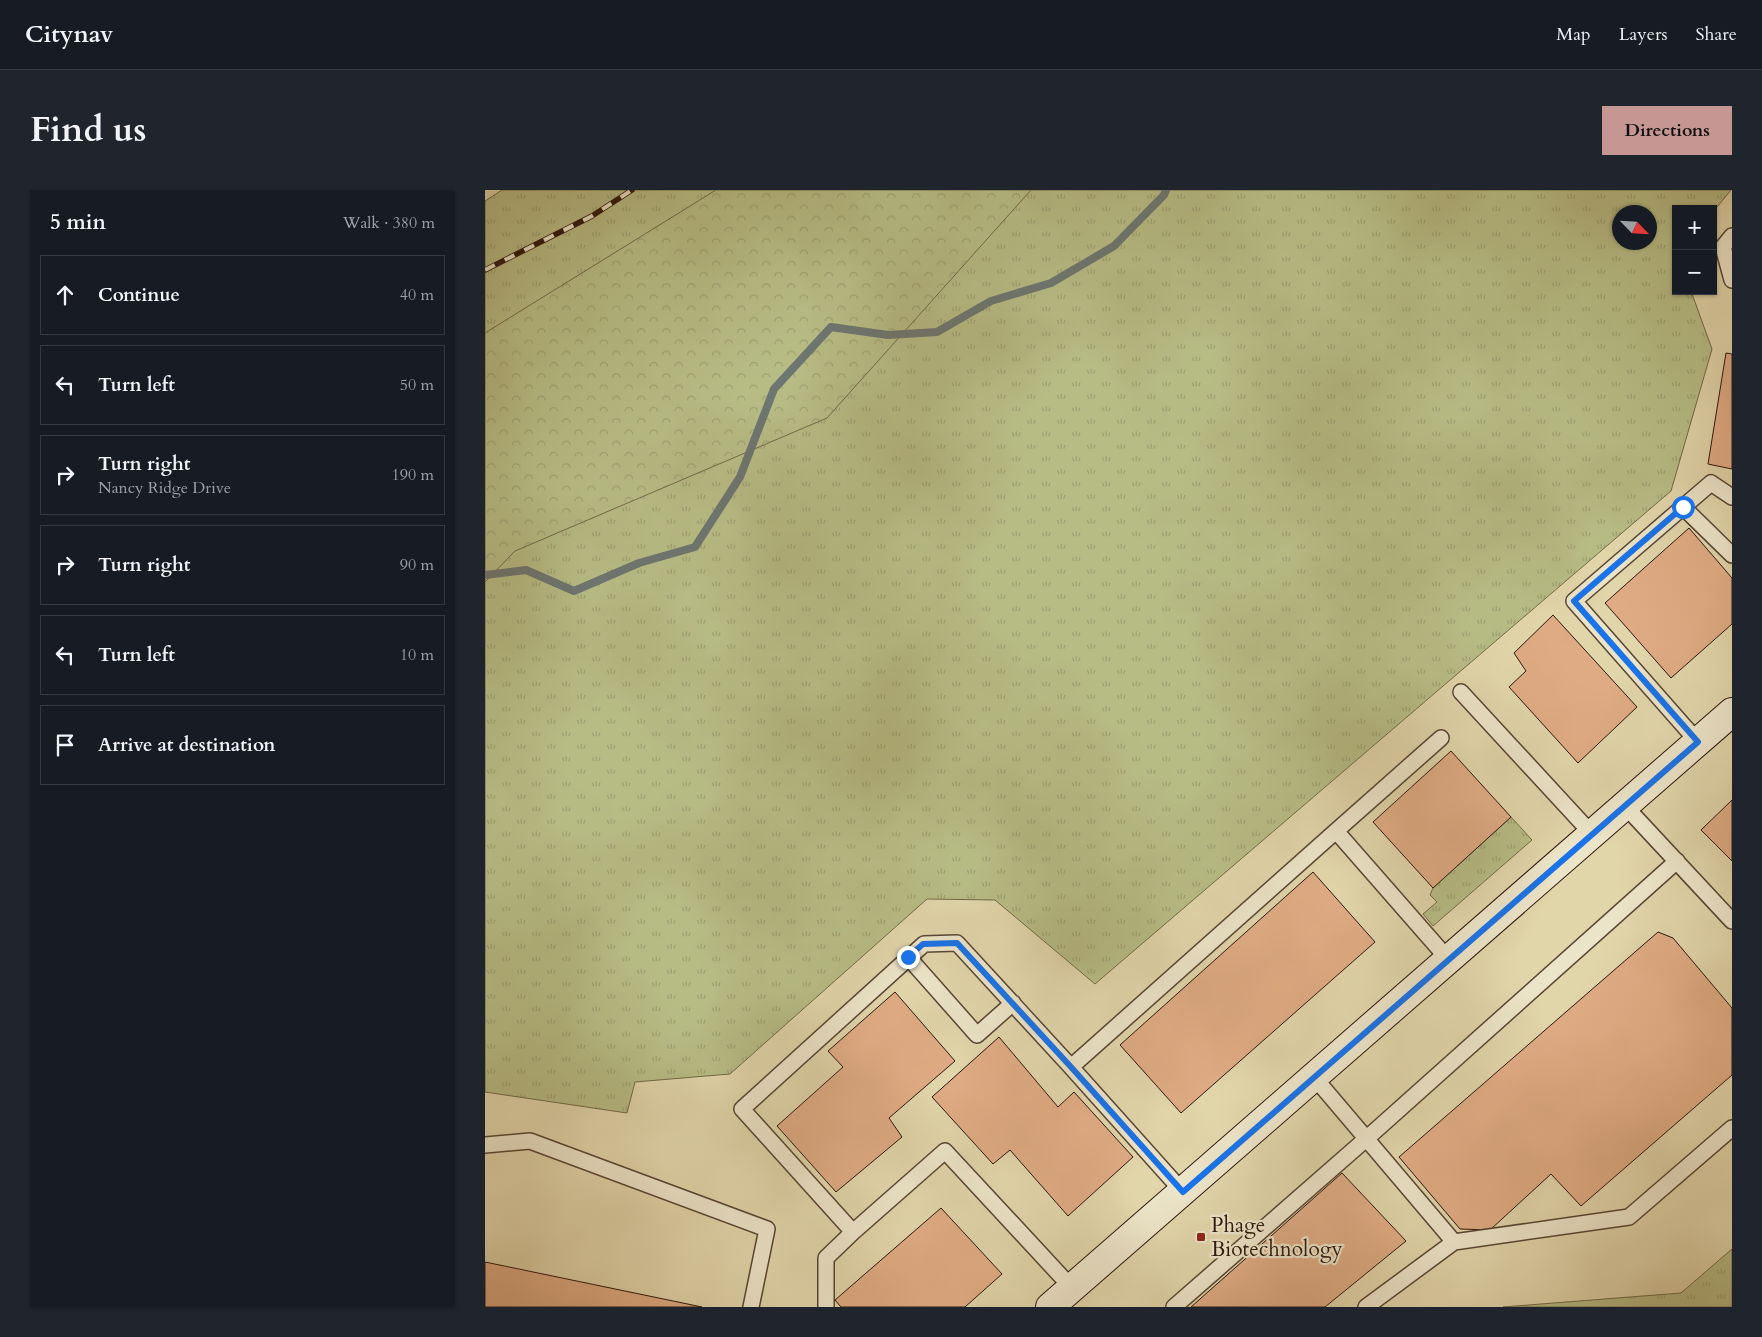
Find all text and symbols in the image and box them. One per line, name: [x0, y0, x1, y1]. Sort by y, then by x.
text: Citynav: [25, 18, 113, 51]
text: Map: [1556, 22, 1591, 47]
text: Layers: [1619, 22, 1668, 47]
text: Share: [1696, 22, 1737, 47]
text: Find us: [30, 106, 146, 154]
button: Directions: [1602, 106, 1732, 155]
north arrow: [1612, 205, 1657, 250]
map controls: [1672, 205, 1717, 295]
button: +: [1672, 205, 1717, 250]
text: 5 min: [50, 208, 106, 237]
text: Walk · 380 m: [343, 212, 435, 234]
button: −: [1672, 250, 1717, 295]
icon: ahead: [51, 281, 79, 309]
text: Continue: [98, 282, 180, 308]
text: 40 m: [400, 284, 434, 306]
icon: left: [51, 371, 79, 399]
text: Turn left: [98, 372, 175, 398]
text: 50 m: [400, 374, 434, 396]
text: Turn right: [98, 451, 190, 477]
icon: right: [51, 461, 79, 489]
text: 190 m: [392, 464, 434, 486]
text: Nancy Ridge Drive: [98, 477, 231, 499]
route start: [1672, 496, 1695, 519]
icon: right: [51, 551, 79, 579]
text: Turn right: [98, 552, 190, 578]
text: 90 m: [400, 554, 434, 576]
icon: left: [51, 641, 79, 669]
text: Turn left: [98, 642, 175, 668]
text: 10 m: [400, 644, 434, 666]
icon: arrive: [51, 731, 79, 759]
text: Arrive at destination: [98, 732, 275, 758]
route end: [897, 946, 920, 969]
place label: Phage Biotechnology: [1211, 1211, 1343, 1264]
marker: Phage Biotechnology: [1195, 1231, 1207, 1243]

